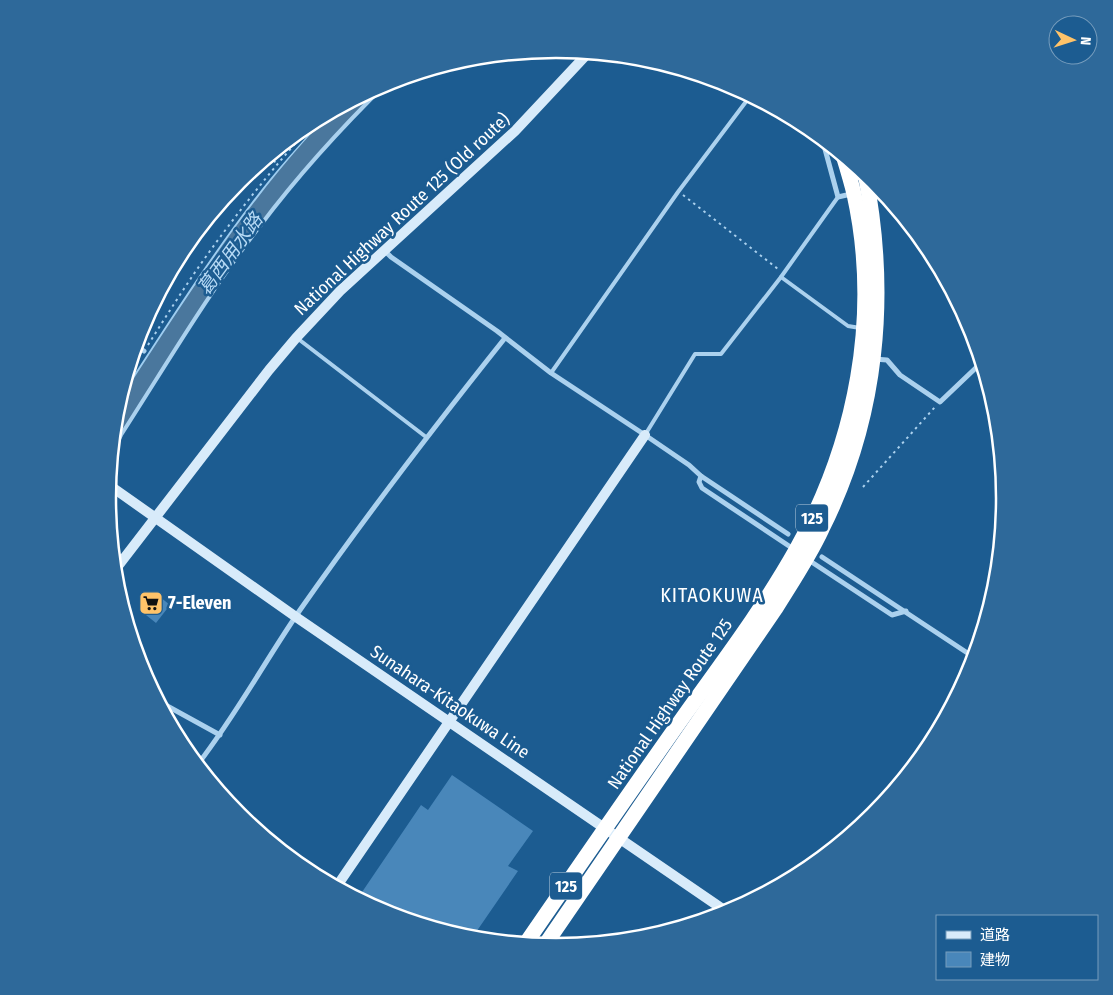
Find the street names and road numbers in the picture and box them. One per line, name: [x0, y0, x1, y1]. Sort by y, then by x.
street label: National Highway Route 125 (Old route): [290, 108, 514, 320]
road number: 125: [796, 504, 828, 532]
street label: National Highway Route 125: [603, 615, 737, 793]
street label: Sunahara-Kitaokuwa Line: [366, 641, 534, 764]
road number: 125: [550, 872, 582, 899]

